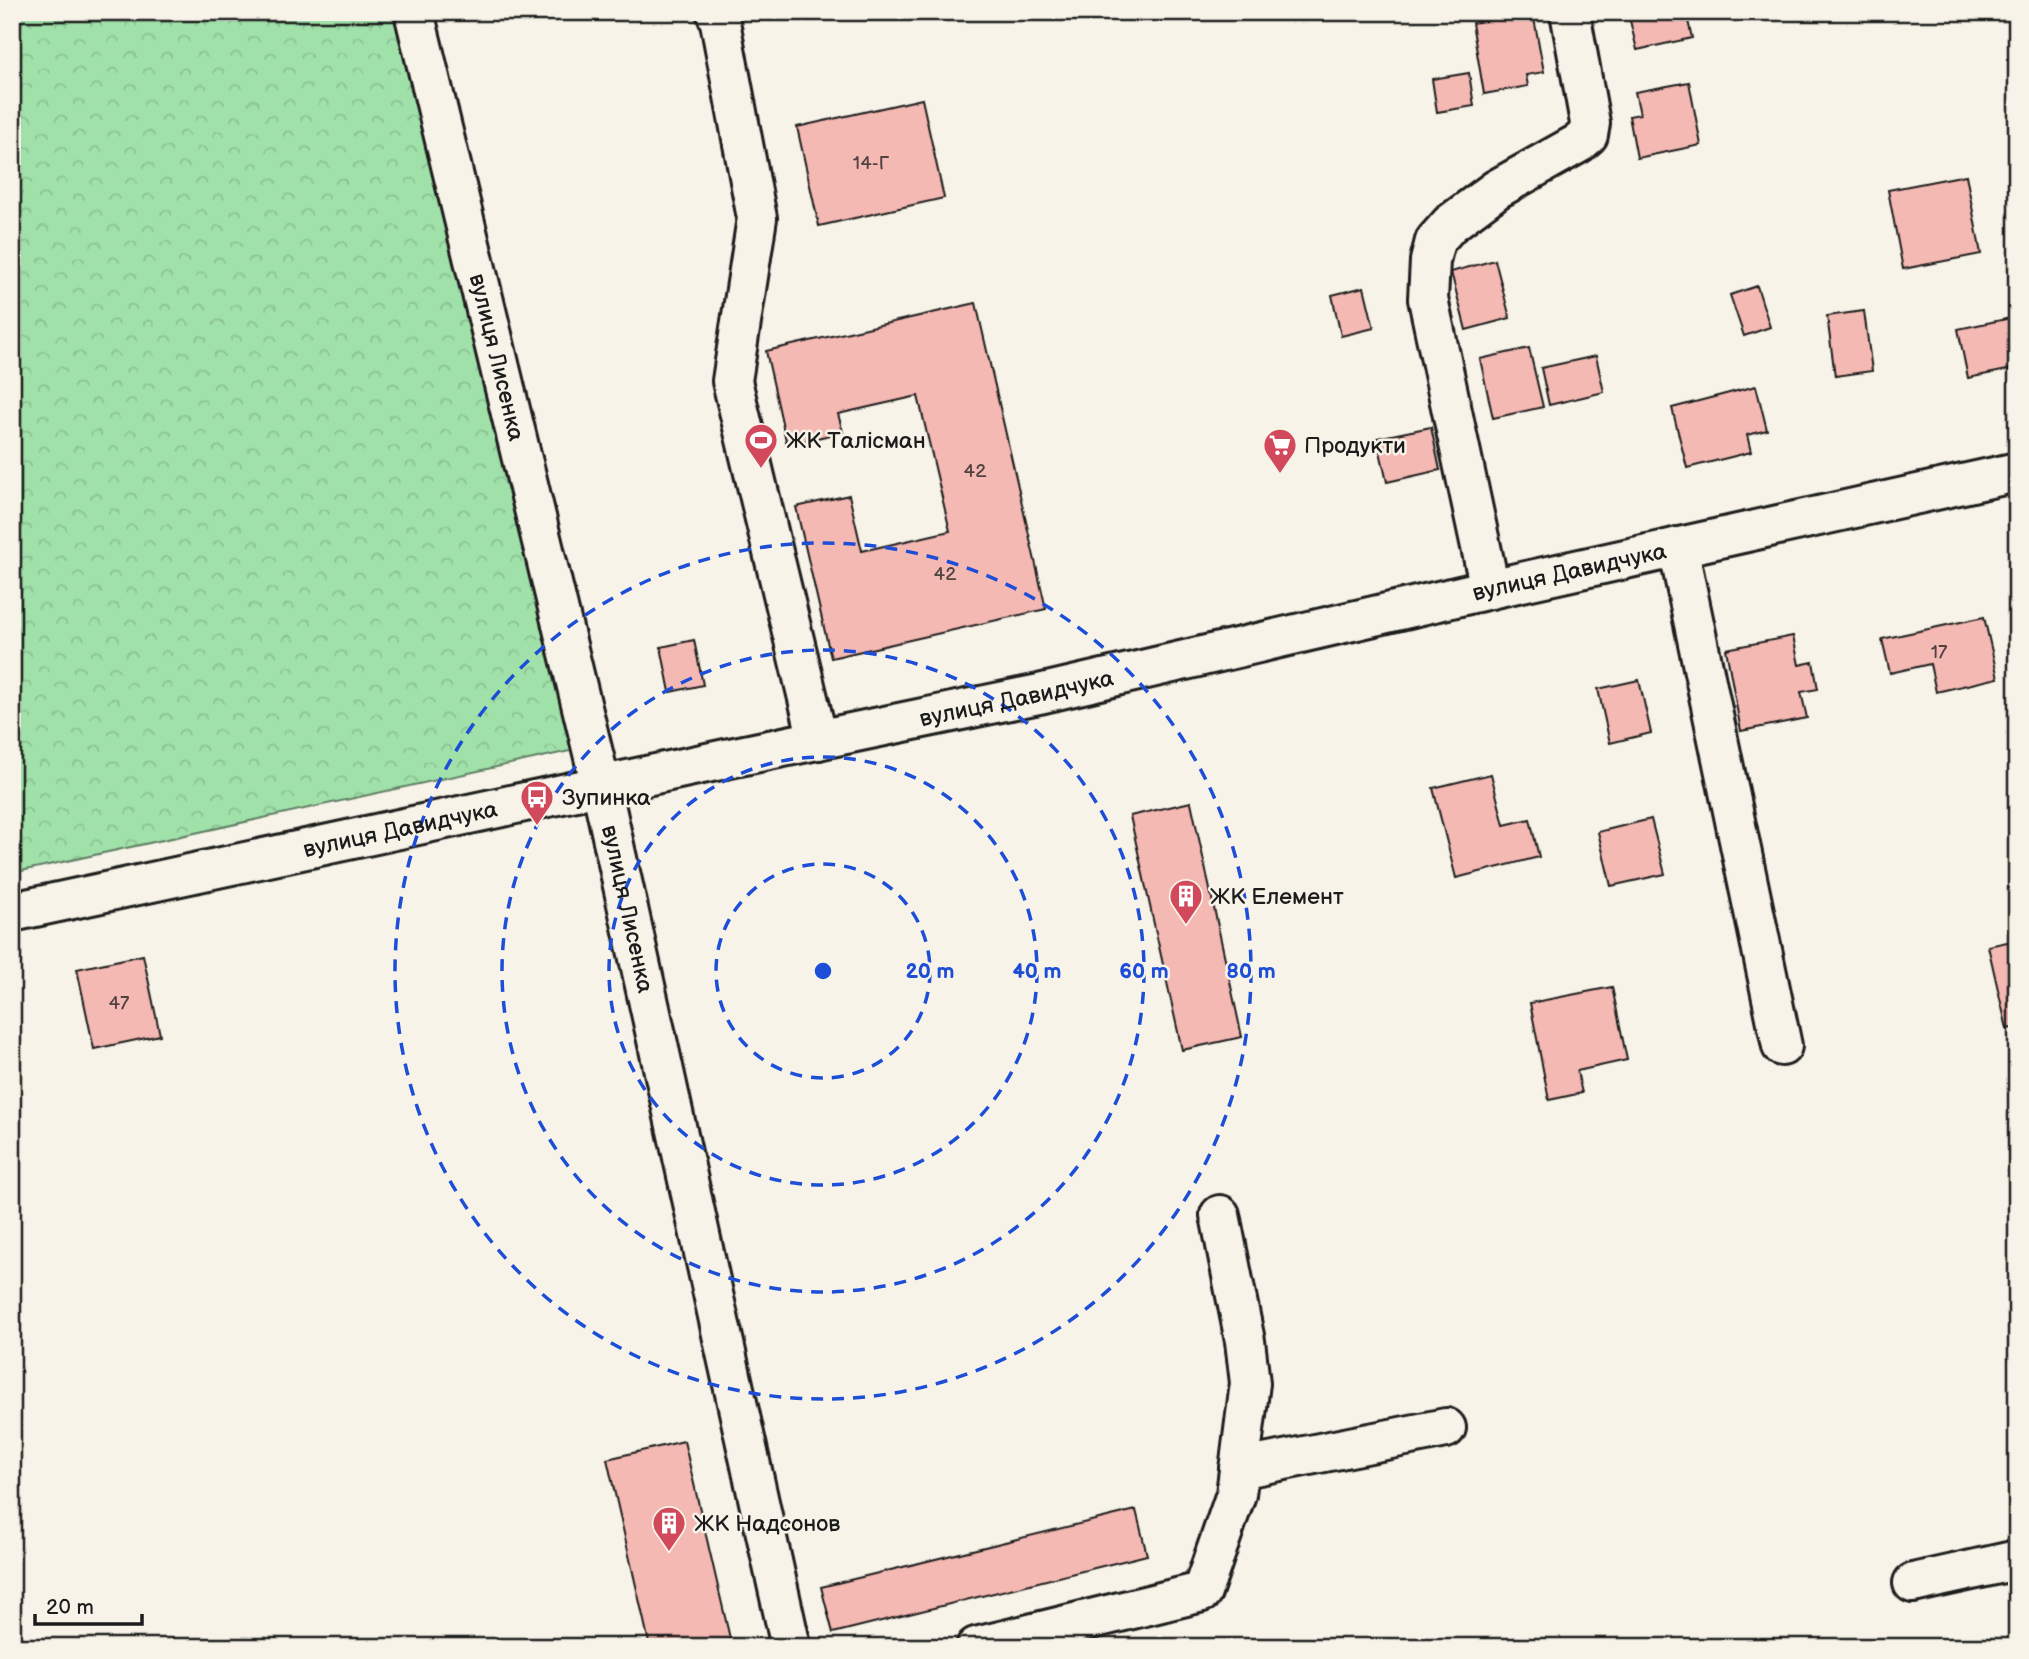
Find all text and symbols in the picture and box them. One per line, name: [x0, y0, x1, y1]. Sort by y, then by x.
house number: 14-Г: [853, 152, 890, 175]
street label: вулиця Лисенка: [463, 271, 530, 444]
sports icon: ЖК Талiсман: [742, 421, 780, 470]
supermarket icon: Продукти: [1261, 426, 1299, 475]
place label: ЖК Талiсман: [786, 427, 926, 455]
place label: Продукти: [1304, 432, 1406, 460]
house number: 42: [964, 460, 987, 483]
street label: вулиця Давидчука: [1470, 537, 1669, 608]
house number: 42: [934, 563, 957, 586]
house number: 17: [1931, 641, 1948, 664]
street label: вулиця Давидчука: [917, 664, 1117, 733]
bus stop icon: Зупинка: [518, 778, 556, 827]
place label: Зупинка: [562, 784, 651, 812]
street label: вулиця Давидчука: [301, 795, 500, 864]
street label: вулиця Лисенка: [595, 822, 659, 996]
building icon: ЖК Елемент: [1167, 877, 1205, 926]
place label: ЖК Елемент: [1210, 883, 1344, 911]
centre of rings: [811, 959, 835, 983]
text: 20 m: [906, 959, 954, 984]
text: 40 m: [1012, 959, 1062, 984]
text: 60 m: [1119, 959, 1169, 984]
text: 80 m: [1226, 959, 1276, 984]
house number: 47: [109, 992, 130, 1015]
building icon: ЖК Надсонов: [650, 1504, 688, 1553]
place label: ЖК Надсонов: [694, 1510, 840, 1538]
scale bar: [35, 1582, 142, 1626]
text: 20 m: [46, 1595, 94, 1620]

